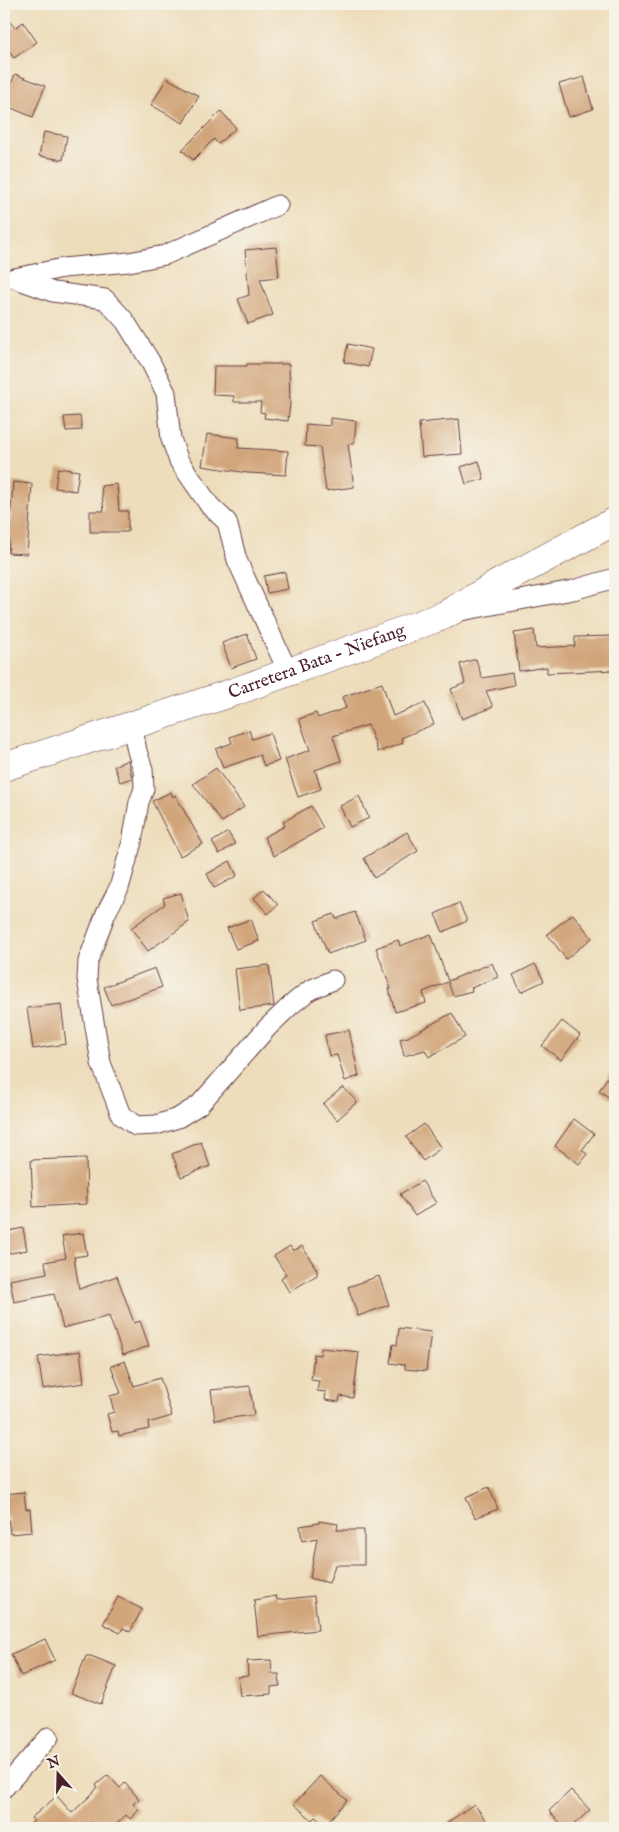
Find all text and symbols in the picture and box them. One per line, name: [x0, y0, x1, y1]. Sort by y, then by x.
street label: Carretera Bata - Niefang: [225, 619, 409, 705]
north arrow: [32, 1750, 82, 1800]
text: N: [44, 1752, 63, 1774]

